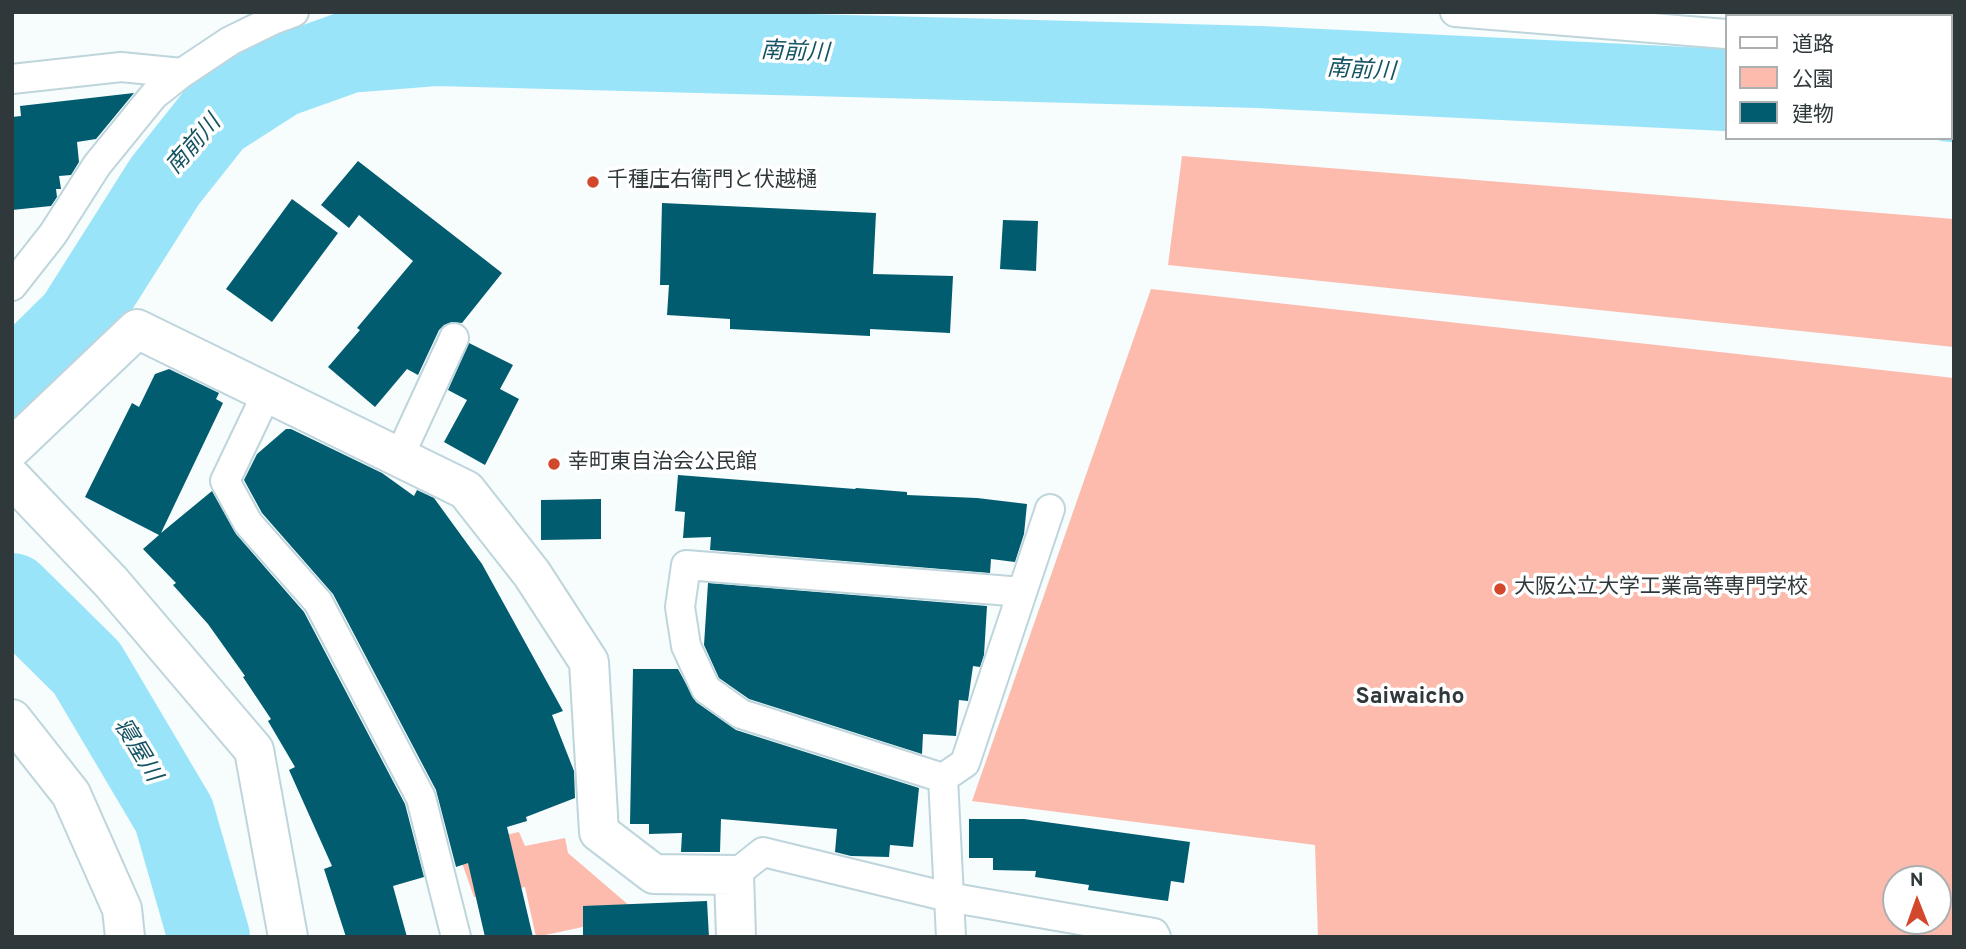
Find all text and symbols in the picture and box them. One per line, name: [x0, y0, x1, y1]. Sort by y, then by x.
legend: [1724, 14, 1952, 140]
text: 道路: [1792, 32, 1834, 59]
water label: 南前川: [760, 39, 830, 69]
water label: 南前川: [1326, 56, 1396, 88]
text: 公園: [1792, 67, 1834, 94]
text: 建物: [1792, 102, 1834, 129]
water label: 南前川: [162, 111, 228, 181]
place label: 千種庄右衛門と伏越樋: [607, 169, 817, 195]
marker: 千種庄右衛門と伏越樋: [585, 174, 601, 190]
place label: 幸町東自治会公民館: [568, 451, 757, 477]
marker: 幸町東自治会公民館: [546, 456, 562, 472]
place label: 大阪公立大学工業高等専門学校: [1514, 576, 1808, 602]
marker: 大阪公立大学工業高等専門学校: [1492, 581, 1508, 597]
district label: Saiwaicho: [1356, 684, 1464, 712]
water label: 寝屋川: [106, 714, 166, 788]
north arrow: [1882, 865, 1952, 935]
text: N: [1910, 869, 1924, 893]

